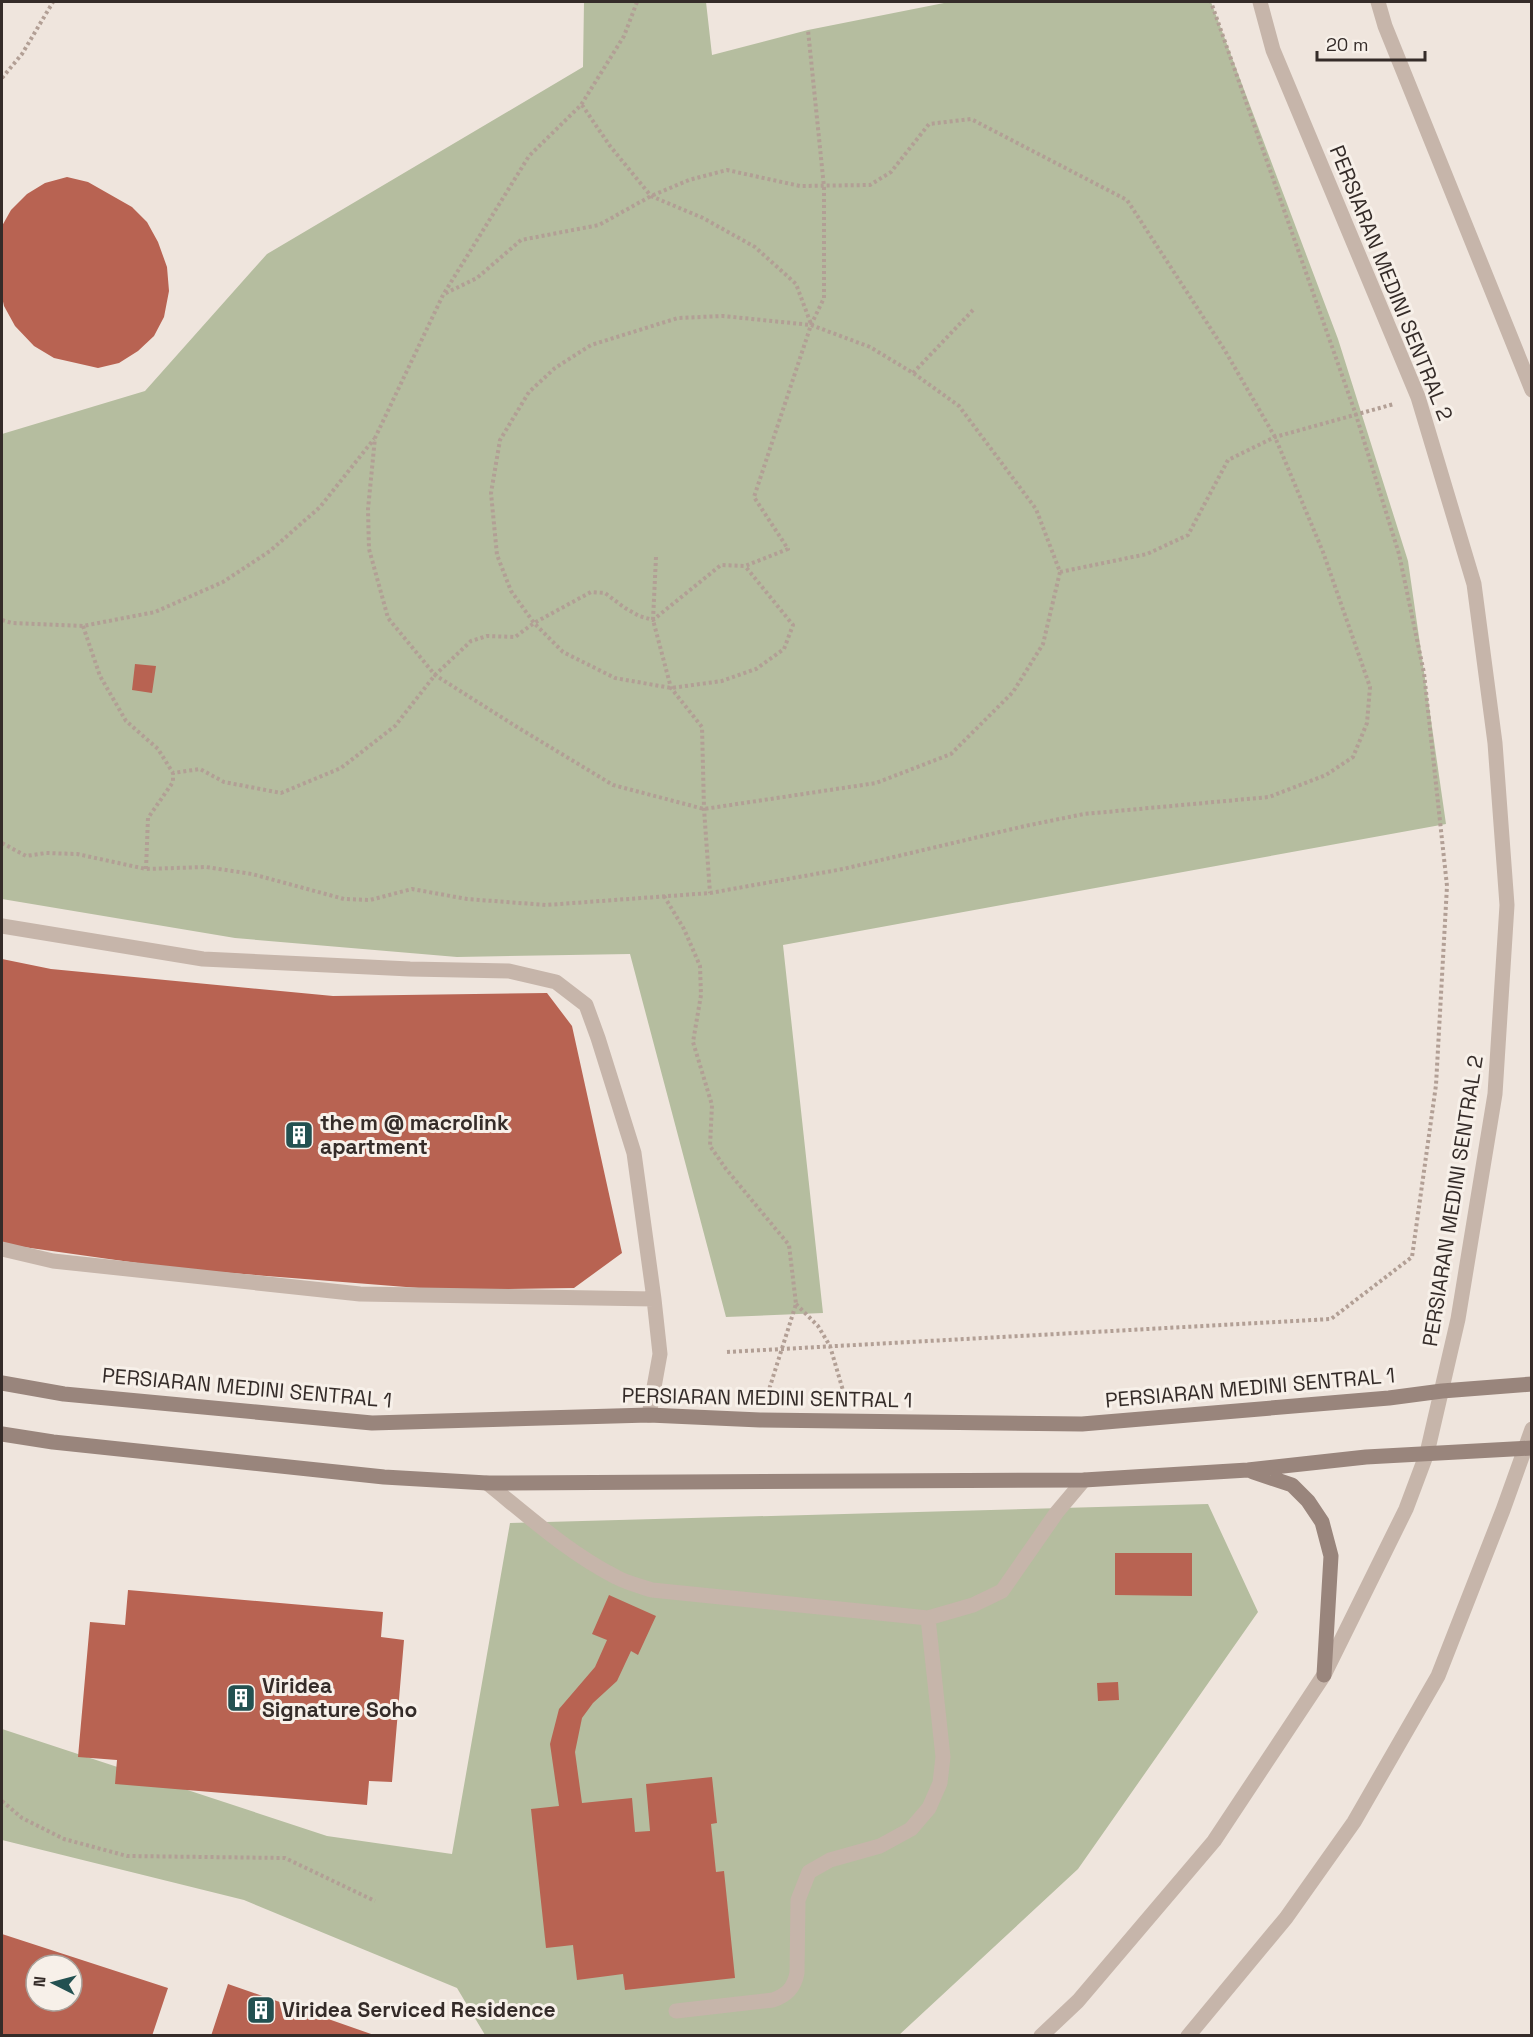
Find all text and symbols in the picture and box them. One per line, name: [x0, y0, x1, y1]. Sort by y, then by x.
scale bar: [1317, 24, 1425, 62]
text: 20 m: [1326, 33, 1369, 56]
street label: PERSIARAN MEDINI SENTRAL 2: [1324, 141, 1459, 424]
street label: PERSIARAN MEDINI SENTRAL 2: [1416, 1053, 1489, 1349]
place label: the m @ macrolink apartment: [320, 1109, 509, 1160]
building icon: the m @ macrolink apartment: [283, 1119, 315, 1151]
street label: PERSIARAN MEDINI SENTRAL 1: [101, 1361, 393, 1414]
street label: PERSIARAN MEDINI SENTRAL 1: [1104, 1361, 1396, 1414]
street label: PERSIARAN MEDINI SENTRAL 1: [621, 1381, 913, 1414]
place label: Viridea Signature Soho: [262, 1672, 417, 1723]
building icon: Viridea Signature Soho: [225, 1682, 257, 1714]
north arrow: [24, 1953, 84, 2013]
text: N: [29, 1975, 51, 1988]
building icon: Viridea Serviced Residence: [245, 1994, 277, 2026]
place label: Viridea Serviced Residence: [282, 1996, 556, 2023]

